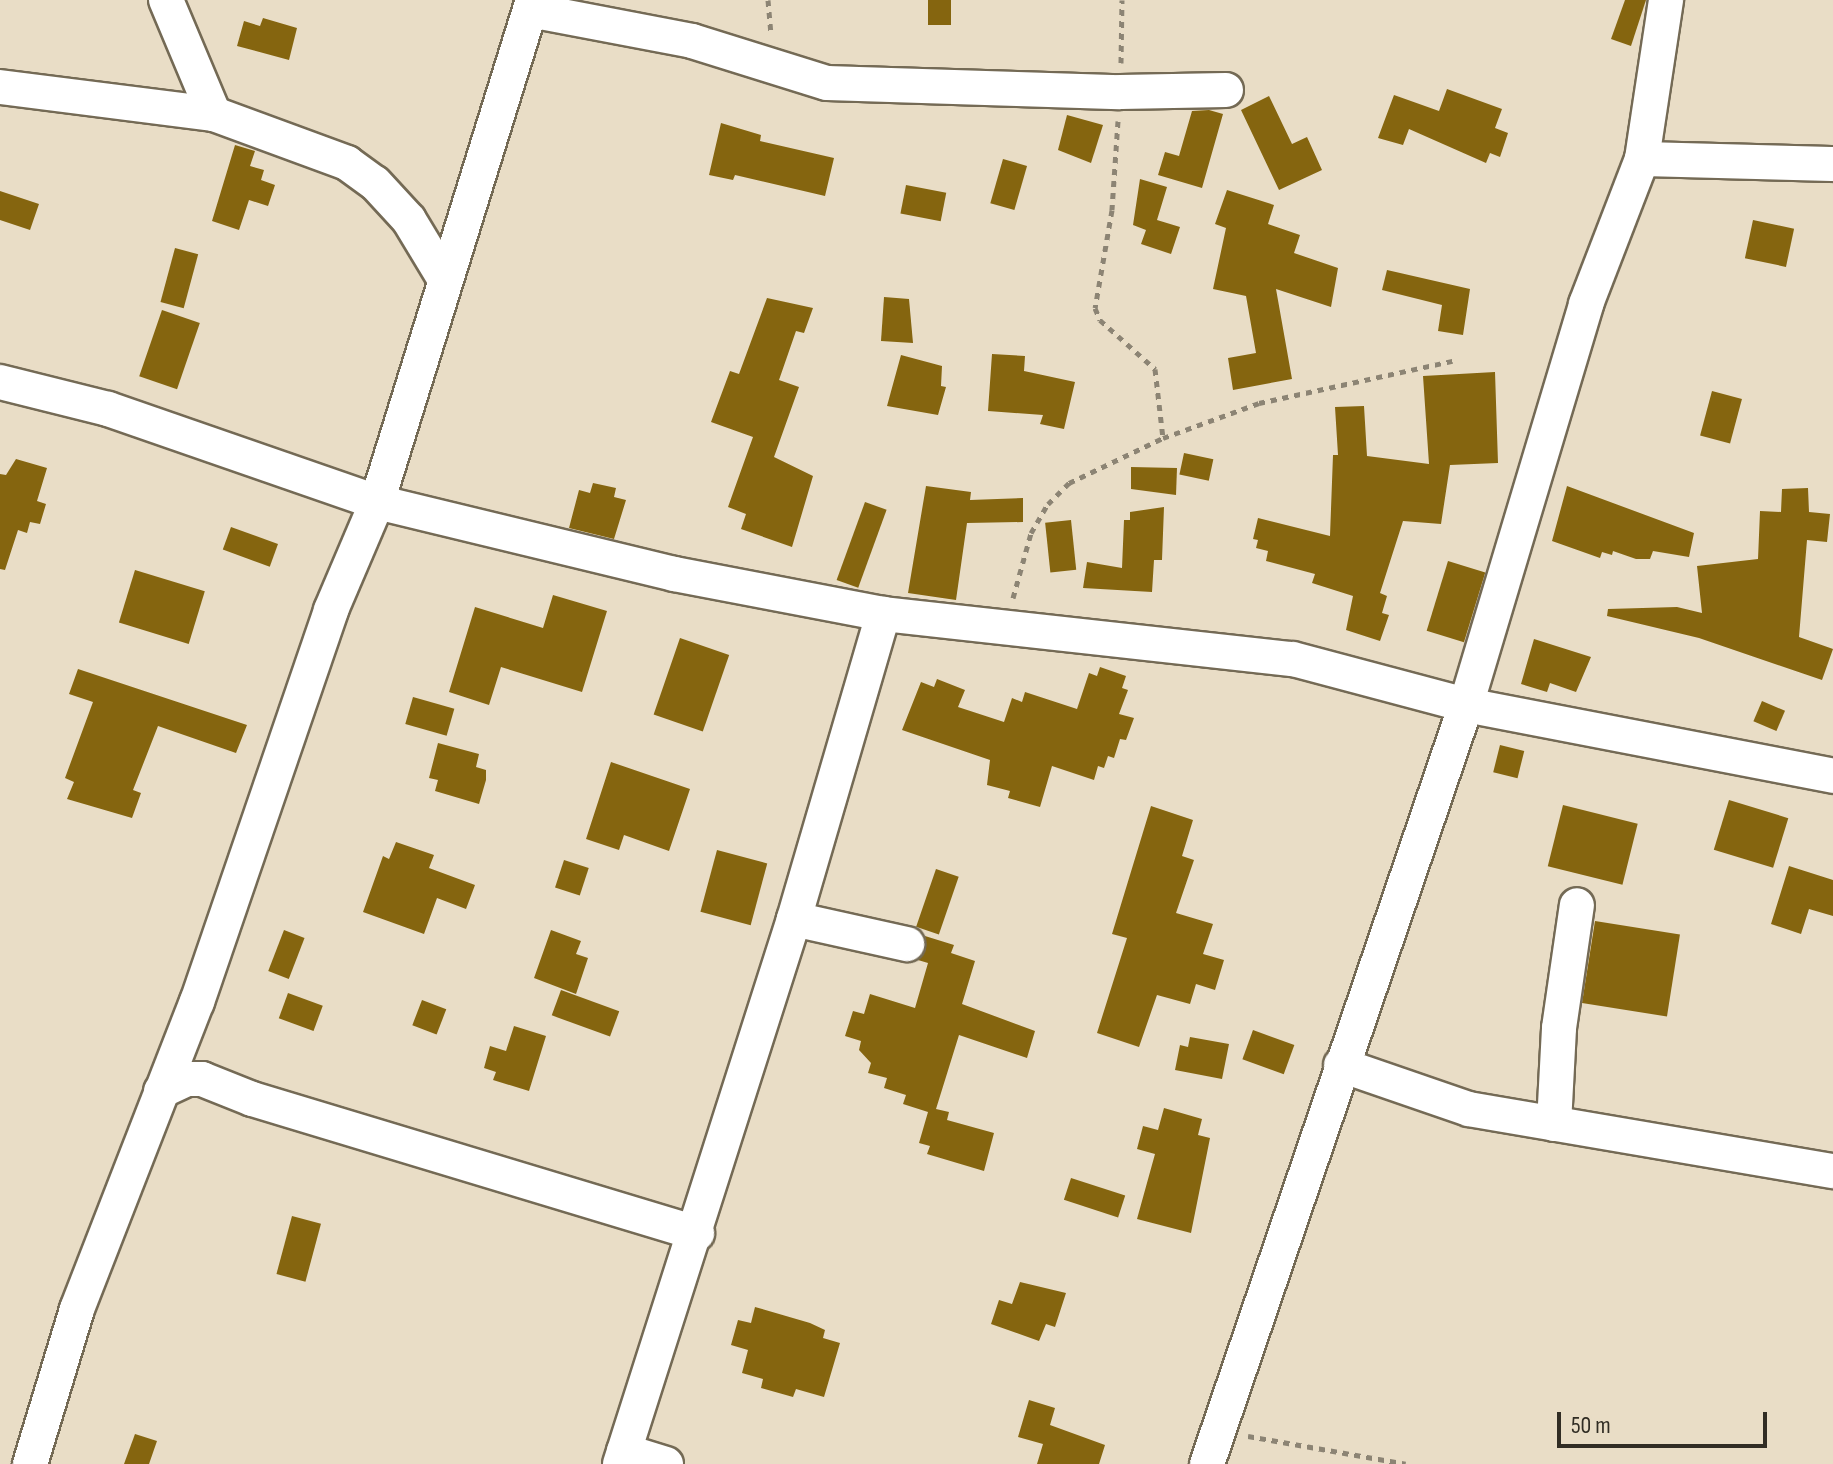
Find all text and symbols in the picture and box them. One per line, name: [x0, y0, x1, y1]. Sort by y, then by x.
scale bar: [1561, 1396, 1771, 1446]
text: 50 m: [1571, 1411, 1611, 1440]

